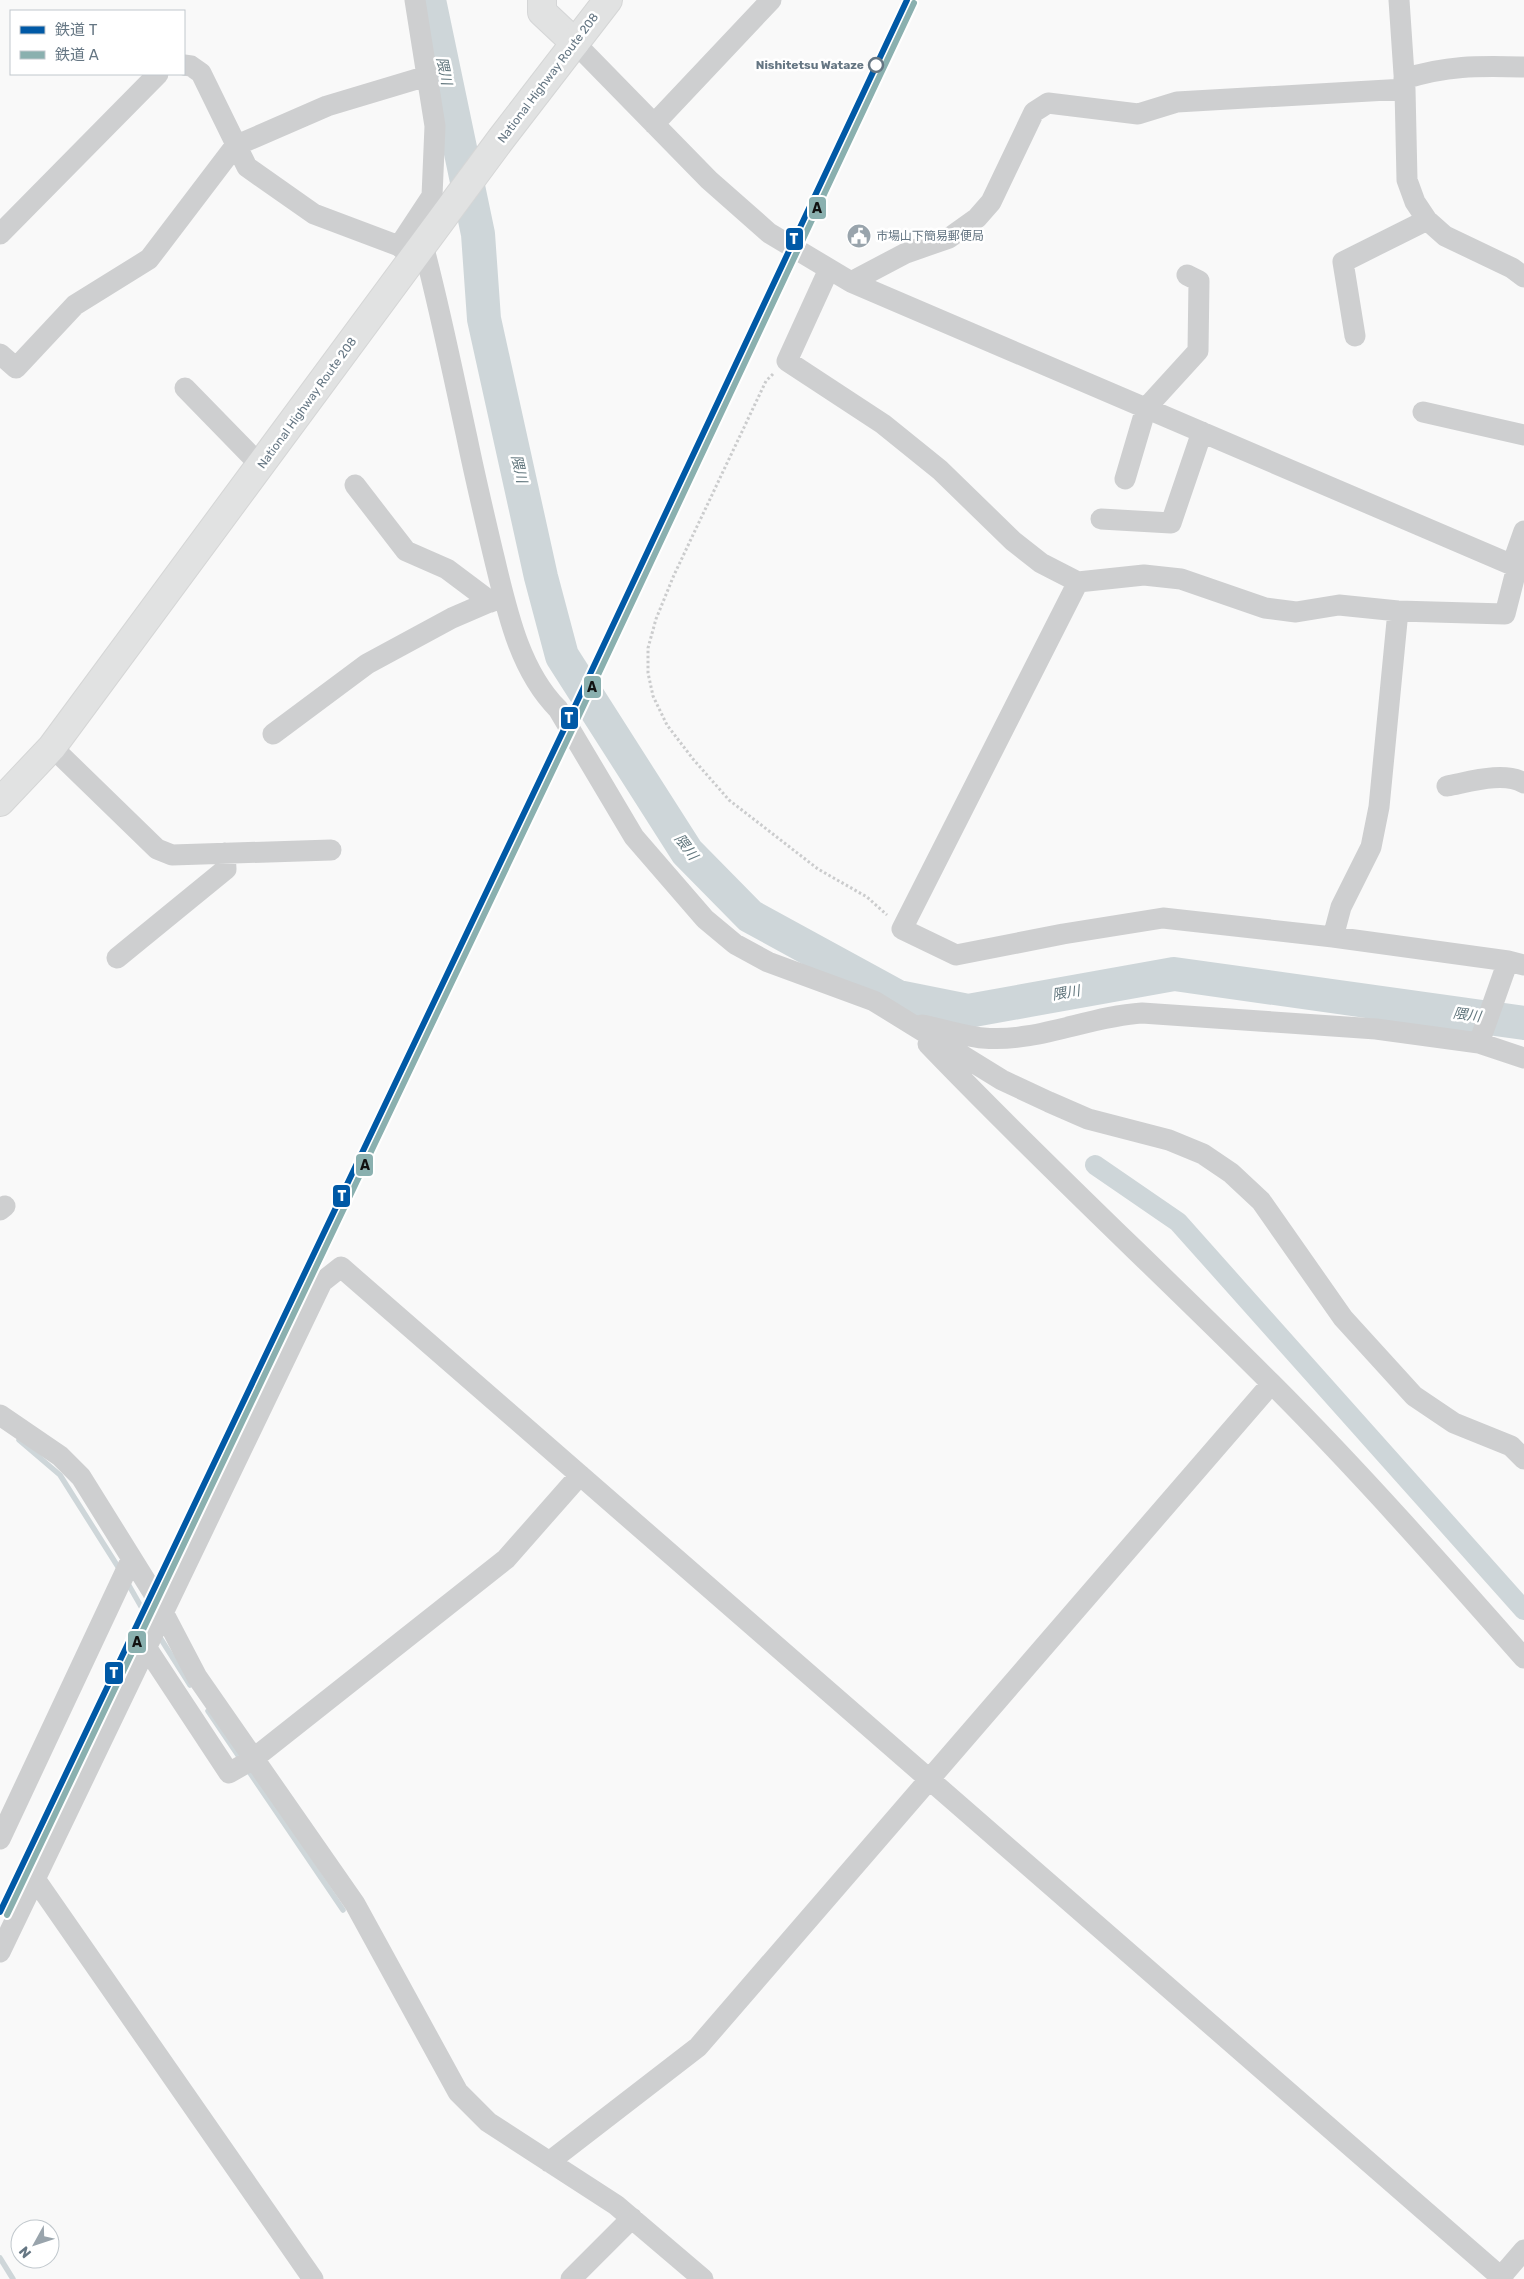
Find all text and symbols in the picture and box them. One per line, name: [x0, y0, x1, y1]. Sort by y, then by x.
legend: [10, 10, 185, 75]
street label: National Highway Route 208: [495, 10, 601, 146]
text: 鉄道 T: [55, 21, 98, 39]
text: 鉄道 A: [55, 46, 99, 64]
water label: 隈川: [433, 56, 456, 88]
marker: Nishitetsu Wataze: [868, 57, 884, 73]
place label: Nishitetsu Wataze: [756, 58, 864, 72]
line badge: A: [808, 196, 827, 220]
text: A: [812, 200, 822, 217]
public building icon: 市場山下簡易郵便局: [846, 223, 872, 249]
line badge: T: [785, 227, 804, 251]
place label: 市場山下簡易郵便局: [876, 229, 984, 243]
text: T: [790, 231, 799, 248]
street label: National Highway Route 208: [255, 335, 359, 471]
water label: 隈川: [508, 453, 531, 487]
line badge: A: [583, 675, 602, 699]
text: A: [587, 679, 597, 696]
line badge: T: [560, 706, 579, 730]
text: T: [565, 710, 574, 727]
water label: 隈川: [671, 831, 702, 865]
water label: 隈川: [1051, 982, 1083, 1004]
water label: 隈川: [1452, 1005, 1484, 1026]
line badge: A: [355, 1153, 374, 1177]
text: A: [360, 1157, 370, 1174]
line badge: T: [332, 1184, 351, 1208]
text: T: [338, 1188, 347, 1205]
line badge: A: [127, 1630, 147, 1654]
text: A: [132, 1634, 142, 1651]
line badge: T: [104, 1661, 124, 1685]
text: T: [110, 1665, 119, 1682]
north arrow: [10, 2219, 60, 2269]
text: N: [16, 2243, 35, 2261]

